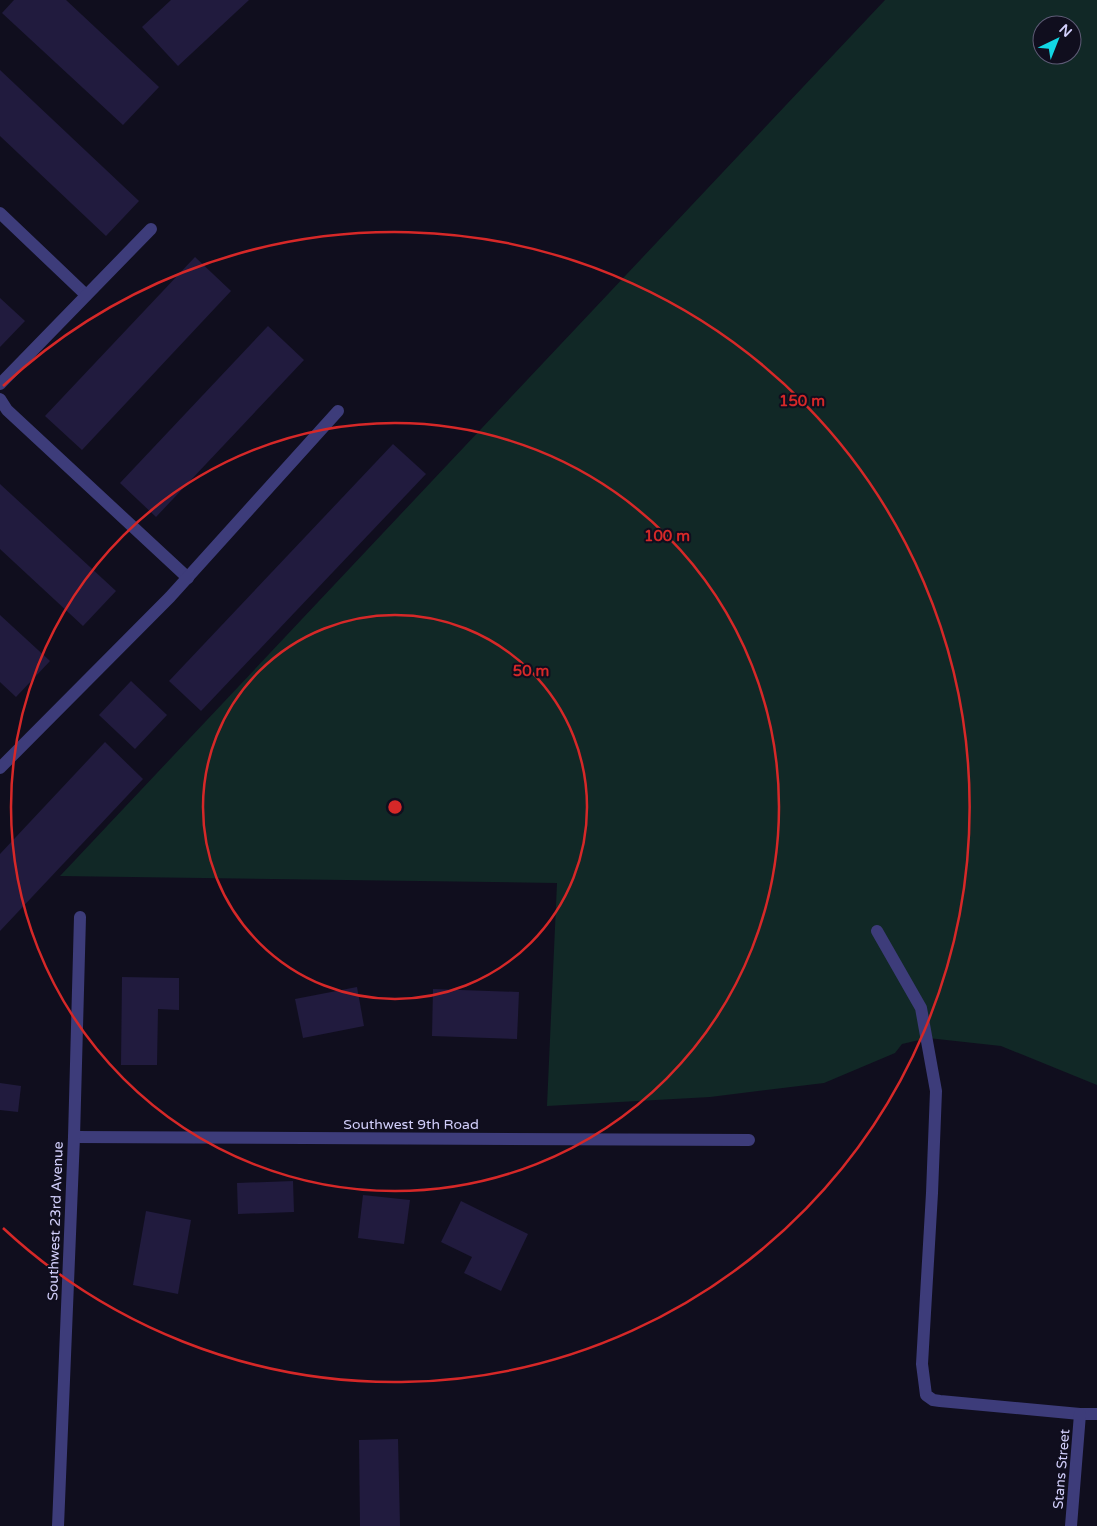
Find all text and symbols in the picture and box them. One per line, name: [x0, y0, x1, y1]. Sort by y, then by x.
north arrow: [1032, 15, 1082, 65]
text: N: [1056, 21, 1075, 41]
text: 150 m: [779, 392, 825, 410]
text: 100 m: [644, 527, 690, 545]
text: 50 m: [513, 662, 549, 680]
centre of rings: [386, 798, 404, 816]
street label: Southwest 9th Road: [343, 1116, 479, 1133]
street label: Southwest 23rd Avenue: [44, 1141, 67, 1301]
street label: Stans Street: [1050, 1428, 1074, 1510]

